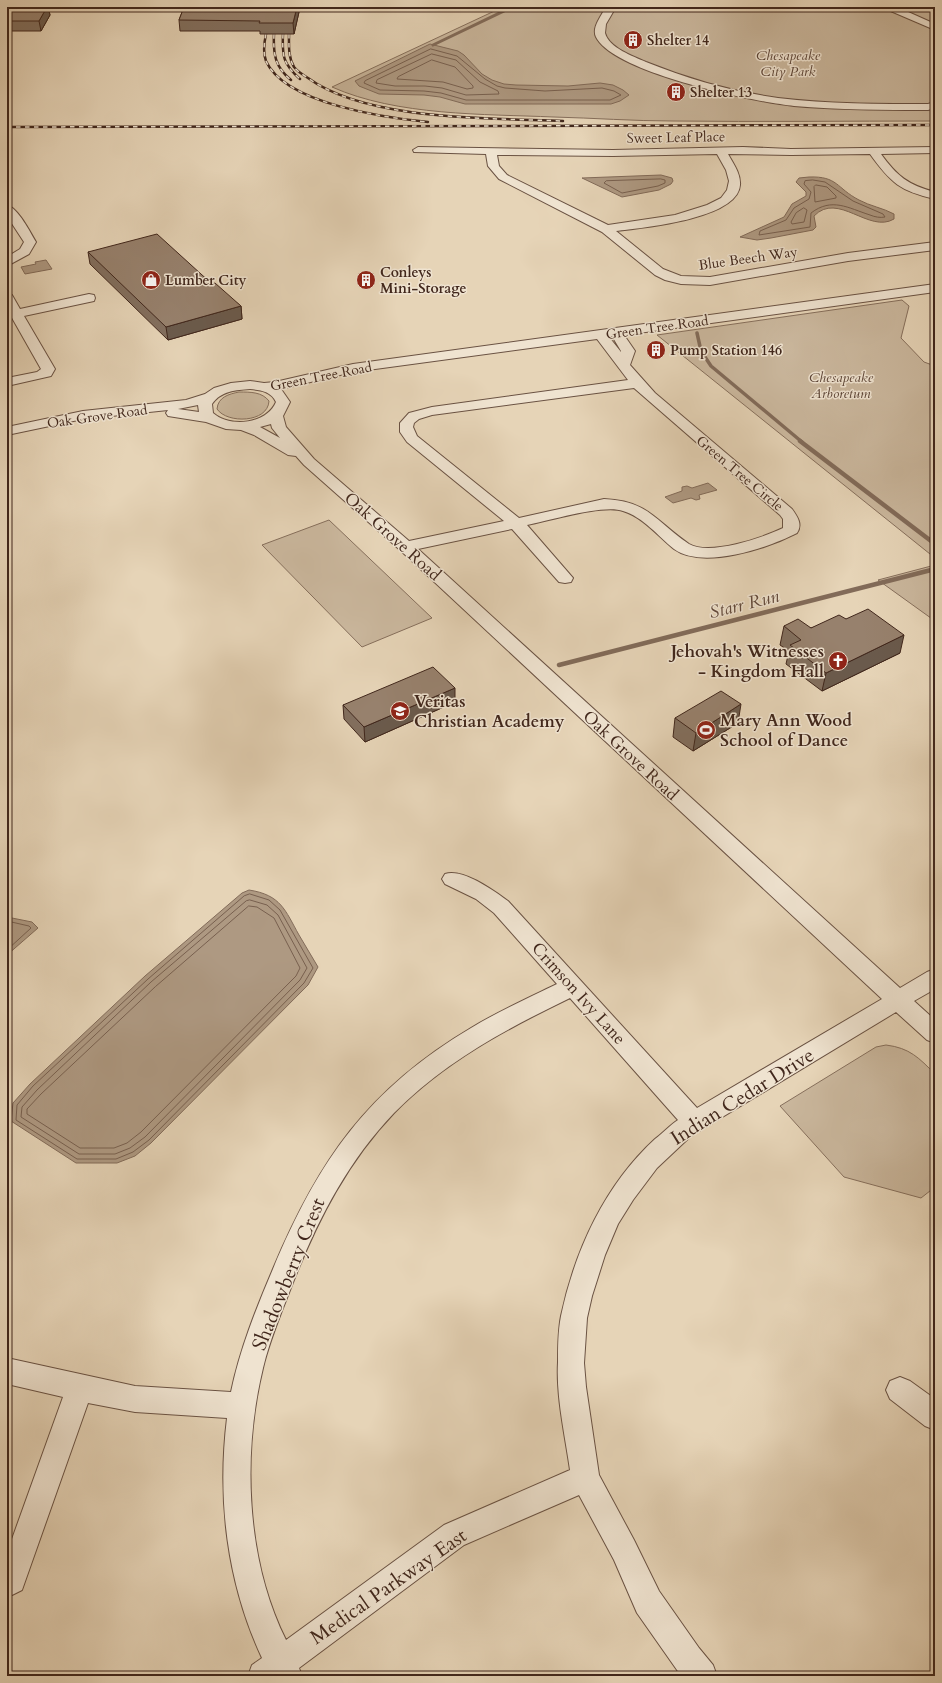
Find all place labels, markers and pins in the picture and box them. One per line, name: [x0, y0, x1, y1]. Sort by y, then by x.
building icon: Shelter 14: [622, 29, 644, 51]
place label: Shelter 14: [647, 31, 709, 50]
building icon: Shelter 13: [665, 81, 687, 103]
place label: Shelter 13: [690, 83, 752, 102]
place label: Conleys Mini-Storage: [380, 263, 467, 298]
shop icon: Lumber City: [140, 269, 162, 291]
building icon: Conleys Mini-Storage: [355, 269, 377, 291]
place label: Lumber City: [165, 271, 247, 290]
building icon: Pump Station 146: [645, 339, 667, 361]
place label: Pump Station 146: [670, 341, 782, 360]
place label: Jehovah's Witnesses - Kingdom Hall: [668, 640, 824, 683]
church icon: Jehovah's Witnesses - Kingdom Hall: [827, 650, 849, 672]
place label: Veritas Christian Academy: [414, 690, 565, 733]
school or university icon: Veritas Christian Academy: [389, 700, 411, 722]
place label: Mary Ann Wood School of Dance: [720, 709, 852, 752]
sports icon: Mary Ann Wood School of Dance: [695, 719, 717, 741]

